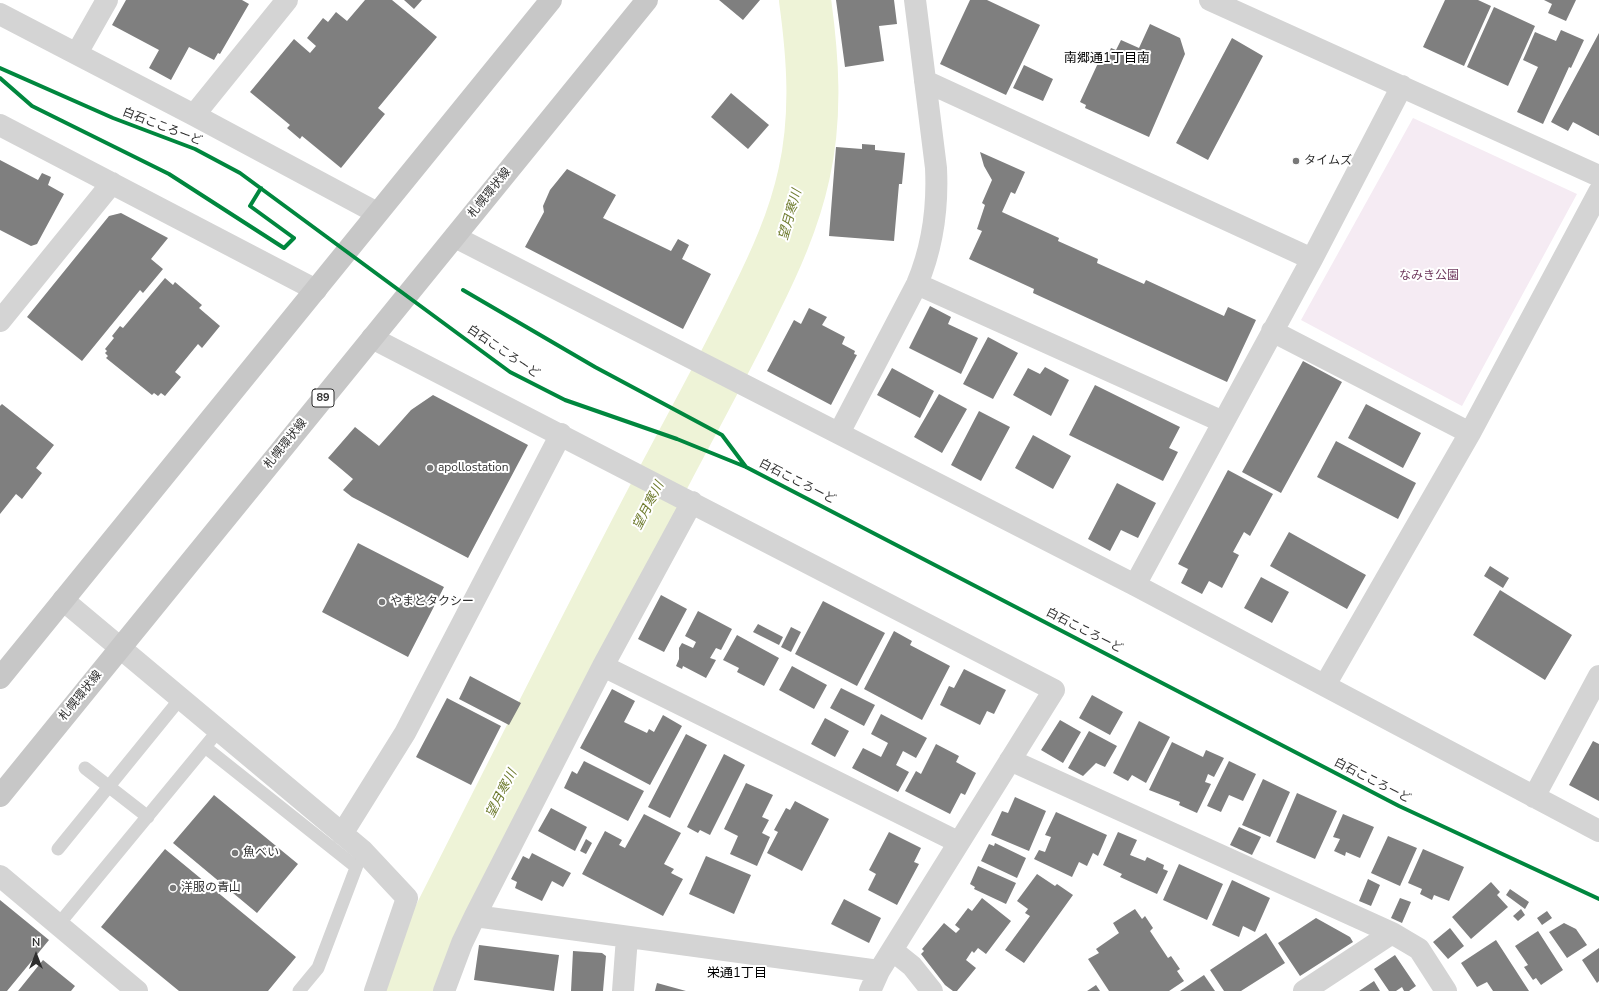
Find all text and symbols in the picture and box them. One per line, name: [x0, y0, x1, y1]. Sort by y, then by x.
district label: 南郷通1丁目南: [1064, 51, 1150, 67]
street label: 白石こころーど: [120, 105, 204, 149]
place label: タイムズ: [1304, 154, 1352, 168]
marker: タイムズ: [1291, 156, 1301, 166]
street label: 札幌環状線: [466, 165, 514, 221]
water label: 望月寒川: [776, 188, 806, 242]
park label: なみき公園: [1399, 269, 1459, 283]
street label: 白石こころーど: [464, 323, 542, 381]
road number: 89: [312, 389, 334, 407]
street label: 札幌環状線: [262, 416, 310, 472]
street label: 白石こころーど: [756, 457, 838, 507]
place label: apollostation: [438, 461, 508, 475]
marker: apollostation: [425, 463, 435, 473]
water label: 望月寒川: [630, 479, 668, 533]
place label: やまとタクシー: [390, 595, 474, 609]
marker: やまとタクシー: [377, 597, 387, 607]
street label: 白石こころーど: [1043, 606, 1125, 656]
street label: 札幌環状線: [57, 668, 105, 724]
street label: 白石こころーど: [1331, 756, 1413, 806]
water label: 望月寒川: [483, 767, 521, 821]
place label: 魚べい: [243, 846, 279, 860]
marker: 魚べい: [230, 848, 240, 858]
place label: 洋服の青山: [181, 881, 241, 895]
marker: 洋服の青山: [168, 883, 178, 893]
north arrow: [16, 935, 56, 975]
text: N: [32, 935, 40, 950]
district label: 栄通1丁目: [707, 966, 767, 982]

